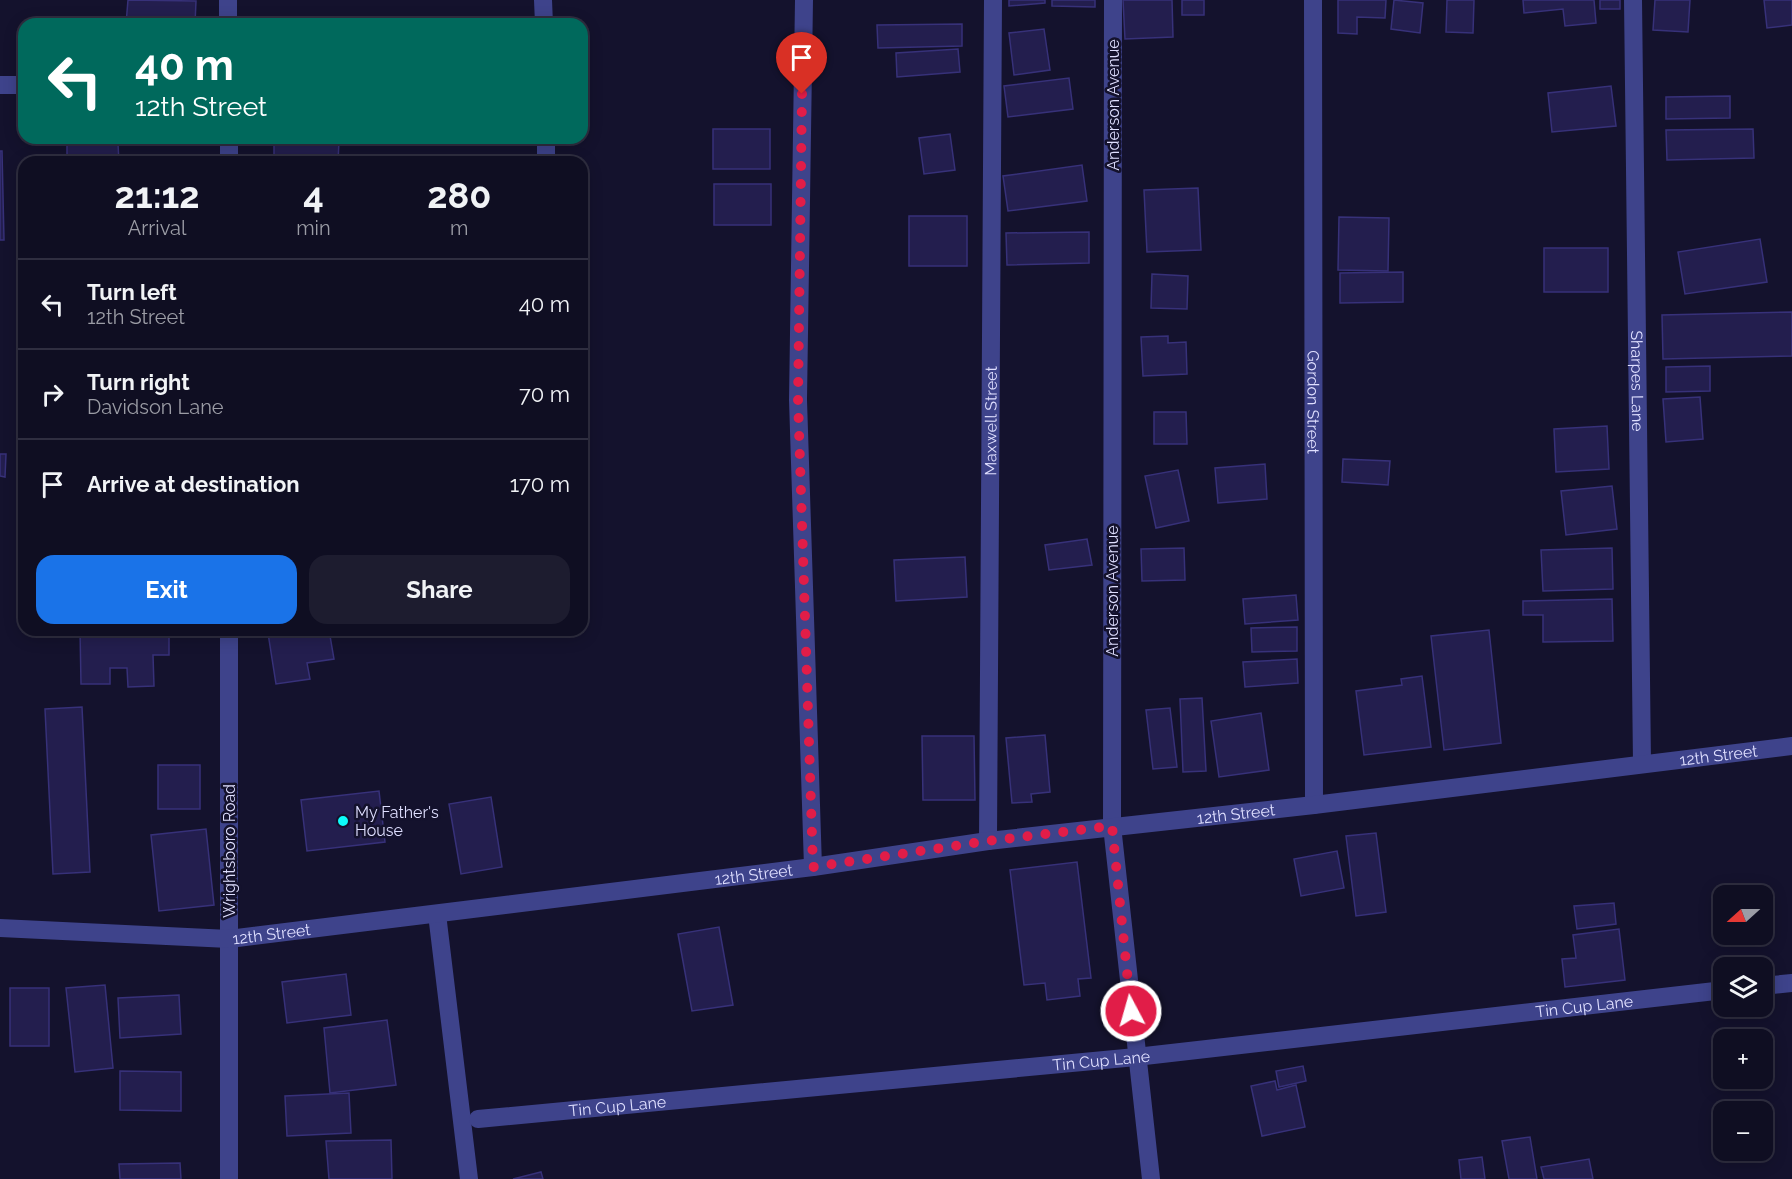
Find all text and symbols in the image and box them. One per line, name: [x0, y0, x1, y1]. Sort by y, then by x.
pin: [776, 32, 827, 94]
street label: Anderson Avenue: [1104, 39, 1123, 171]
text: 40 m: [135, 41, 234, 90]
icon: arrive: [785, 41, 818, 74]
icon: left: [36, 42, 114, 120]
text: 12th Street: [135, 91, 267, 122]
text: 21:12: [115, 174, 200, 216]
text: 4: [303, 174, 324, 216]
text: 280: [427, 174, 491, 216]
text: Arrival: [128, 216, 186, 240]
text: min: [296, 216, 331, 240]
text: m: [450, 216, 468, 240]
text: Turn left: [87, 279, 177, 305]
icon: left: [36, 288, 69, 321]
text: 40 m: [519, 291, 570, 317]
text: 12th Street: [87, 305, 185, 329]
street label: Sharpes Lane: [1627, 330, 1648, 432]
street label: Gordon Street: [1304, 350, 1323, 455]
street label: Maxwell Street: [981, 366, 1000, 476]
text: Turn right: [87, 369, 190, 395]
icon: right: [36, 378, 69, 411]
text: 70 m: [519, 381, 570, 407]
text: Davidson Lane: [87, 395, 224, 419]
icon: arrive: [36, 468, 69, 501]
text: Arrive at destination: [87, 471, 300, 497]
text: 170 m: [510, 471, 570, 497]
street label: Anderson Avenue: [1103, 525, 1122, 657]
button: Exit: [36, 555, 297, 624]
button: Share: [309, 555, 570, 624]
street label: 12th Street: [1678, 741, 1759, 769]
street label: Wrightsboro Road: [220, 784, 239, 918]
street label: 12th Street: [1196, 800, 1277, 827]
place label: My Father's House: [355, 803, 439, 840]
marker: My Father's House: [336, 814, 350, 828]
street label: 12th Street: [714, 860, 794, 889]
north arrow: [1713, 885, 1773, 945]
map controls: [1713, 885, 1773, 1161]
street label: 12th Street: [231, 919, 312, 948]
button: layers: [1713, 957, 1773, 1017]
position arrow: [1099, 979, 1163, 1043]
street label: Tin Cup Lane: [1534, 991, 1634, 1021]
button: +: [1713, 1029, 1773, 1089]
street label: Tin Cup Lane: [1052, 1046, 1151, 1074]
street label: Tin Cup Lane: [568, 1092, 667, 1120]
button: −: [1713, 1101, 1773, 1161]

